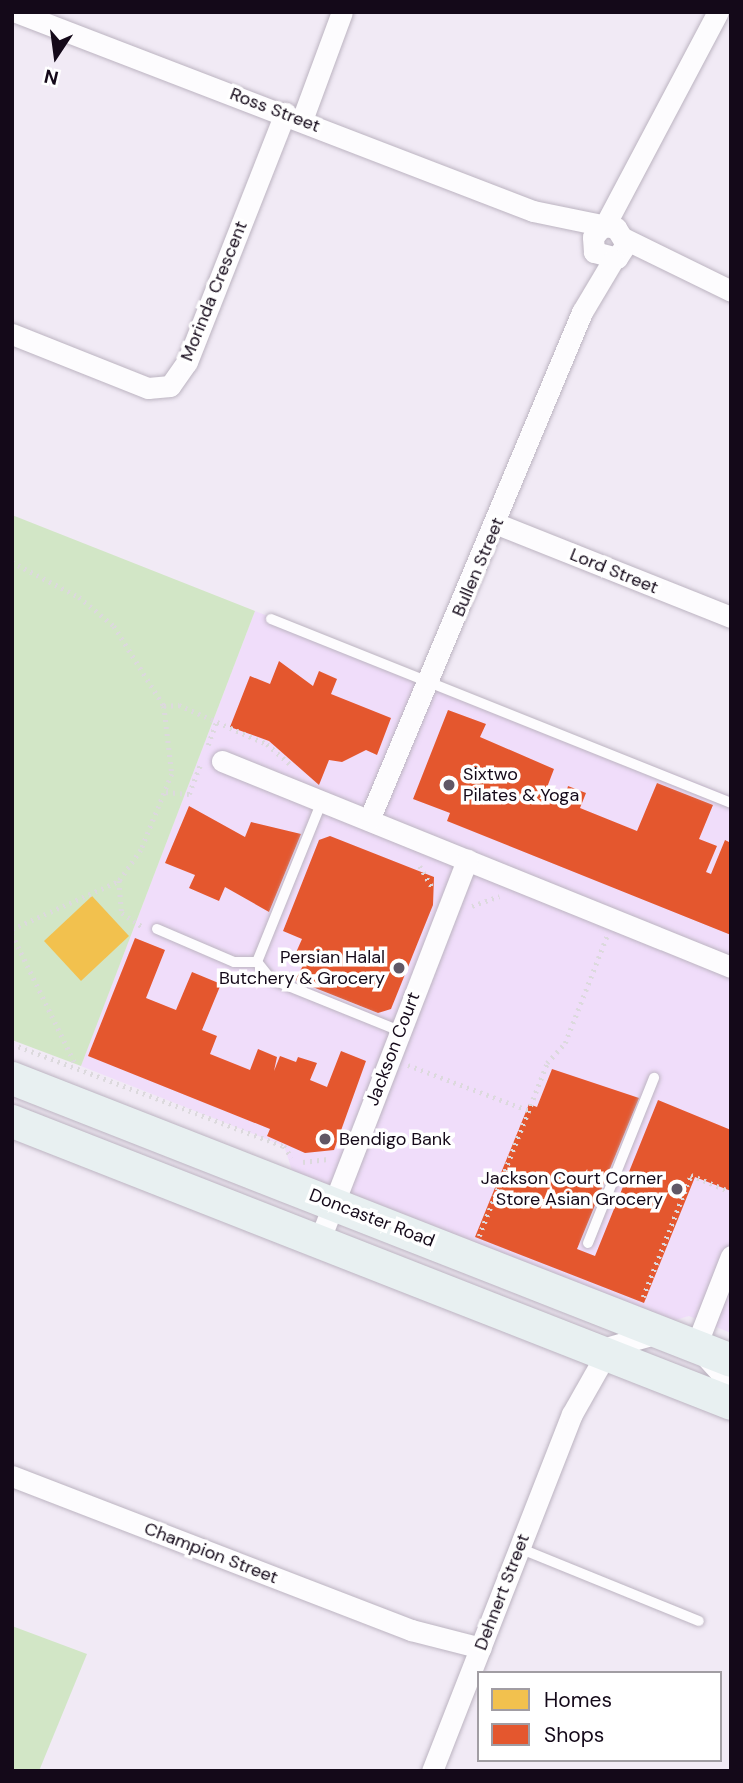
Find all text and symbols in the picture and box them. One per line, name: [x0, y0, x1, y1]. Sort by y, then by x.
north arrow: [21, 21, 91, 91]
text: N: [42, 63, 61, 91]
street label: Ross Street: [227, 83, 323, 137]
street label: Morinda Crescent: [176, 218, 252, 364]
street label: Bullen Street: [447, 514, 509, 620]
street label: Lord Street: [567, 544, 661, 598]
place label: Sixtwo Pilates & Yoga: [463, 764, 579, 806]
marker: Sixtwo Pilates & Yoga: [441, 777, 457, 793]
place label: Persian Halal Butchery & Grocery: [219, 947, 385, 990]
marker: Persian Halal Butchery & Grocery: [391, 960, 407, 976]
street label: Jackson Court: [361, 989, 425, 1109]
place label: Bendigo Bank: [339, 1128, 451, 1150]
marker: Bendigo Bank: [317, 1131, 333, 1147]
place label: Jackson Court Corner Store Asian Grocery: [481, 1168, 663, 1210]
marker: Jackson Court Corner Store Asian Grocery: [669, 1181, 685, 1197]
street label: Doncaster Road: [306, 1184, 438, 1252]
street label: Champion Street: [141, 1518, 281, 1588]
street label: Dehnert Street: [470, 1531, 534, 1653]
legend: [477, 1671, 722, 1762]
text: Homes: [544, 1686, 612, 1714]
text: Shops: [544, 1721, 604, 1749]

